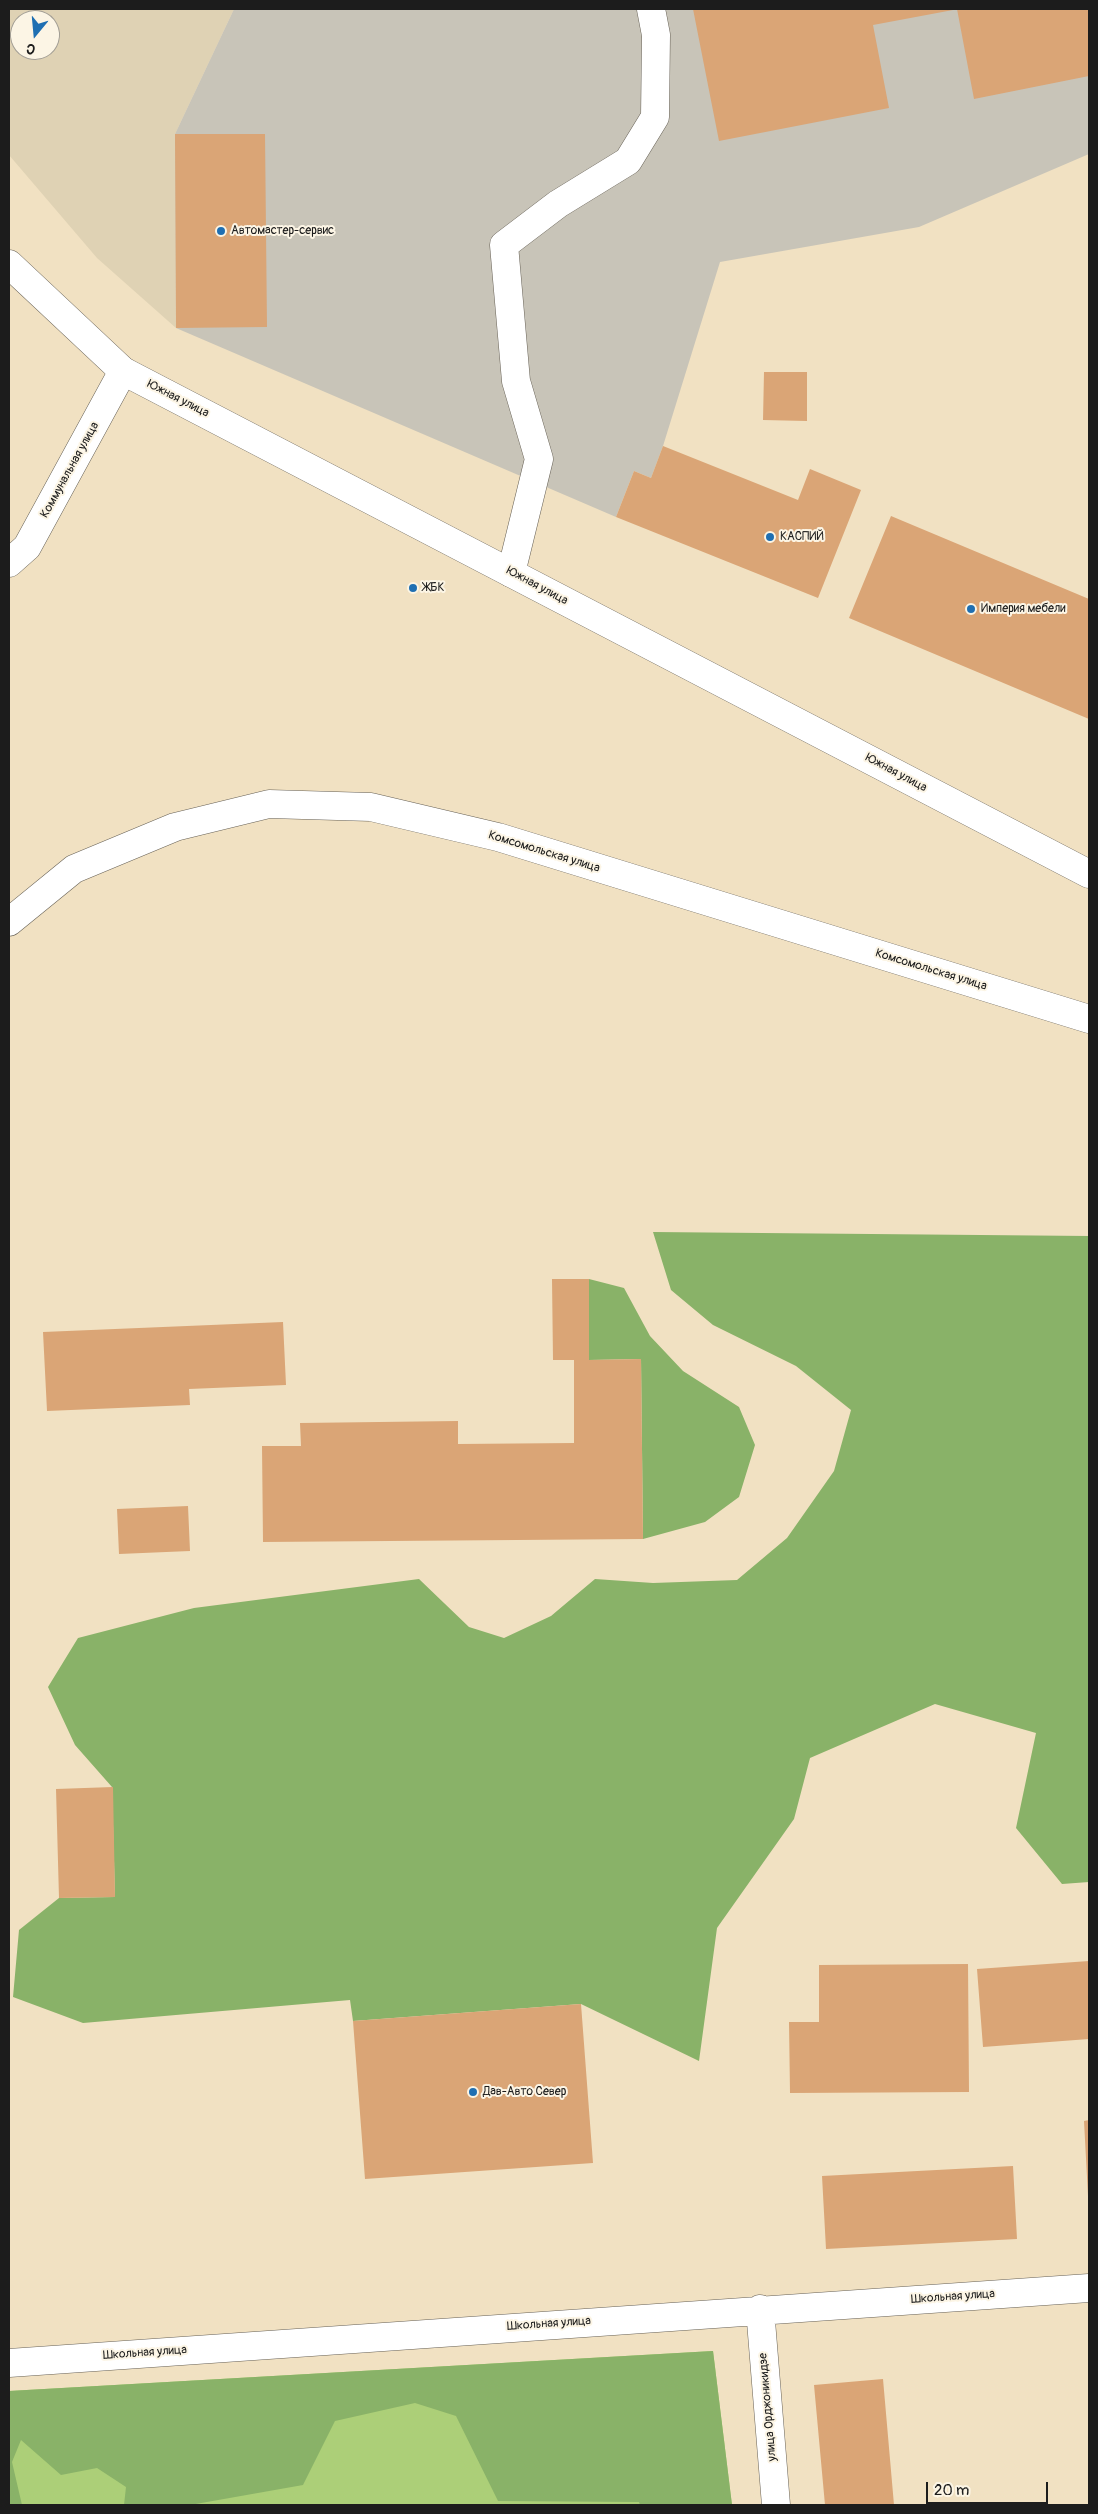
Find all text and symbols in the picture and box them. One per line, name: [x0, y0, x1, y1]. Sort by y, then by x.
north arrow: [10, 10, 60, 60]
text: С: [24, 39, 37, 58]
place label: Автомастер-сервис: [231, 224, 334, 238]
marker: Автомастер-сервис: [215, 225, 227, 237]
street label: Южная улица: [145, 377, 211, 421]
street label: Коммунальная улица: [38, 420, 102, 520]
place label: КАСПИЙ: [780, 530, 824, 544]
marker: КАСПИЙ: [764, 531, 776, 543]
street label: Южная улица: [504, 564, 570, 608]
place label: ЖБК: [423, 581, 444, 595]
marker: ЖБК: [407, 582, 419, 594]
place label: Империя мебели: [981, 602, 1066, 616]
marker: Империя мебели: [965, 603, 977, 615]
street label: Южная улица: [863, 751, 929, 795]
street label: Комсомольская улица: [486, 828, 602, 876]
street label: Комсомольская улица: [873, 946, 989, 994]
place label: Дав-Авто Север: [483, 2085, 566, 2099]
marker: Дав-Авто Север: [467, 2086, 479, 2098]
street label: Школьная улица: [911, 2287, 995, 2307]
street label: Школьная улица: [507, 2314, 591, 2334]
street label: Школьная улица: [103, 2343, 187, 2363]
street label: улица Орджоникидзе: [756, 2352, 780, 2462]
scale bar: [928, 2472, 1050, 2504]
text: 20 m: [934, 2481, 969, 2500]

